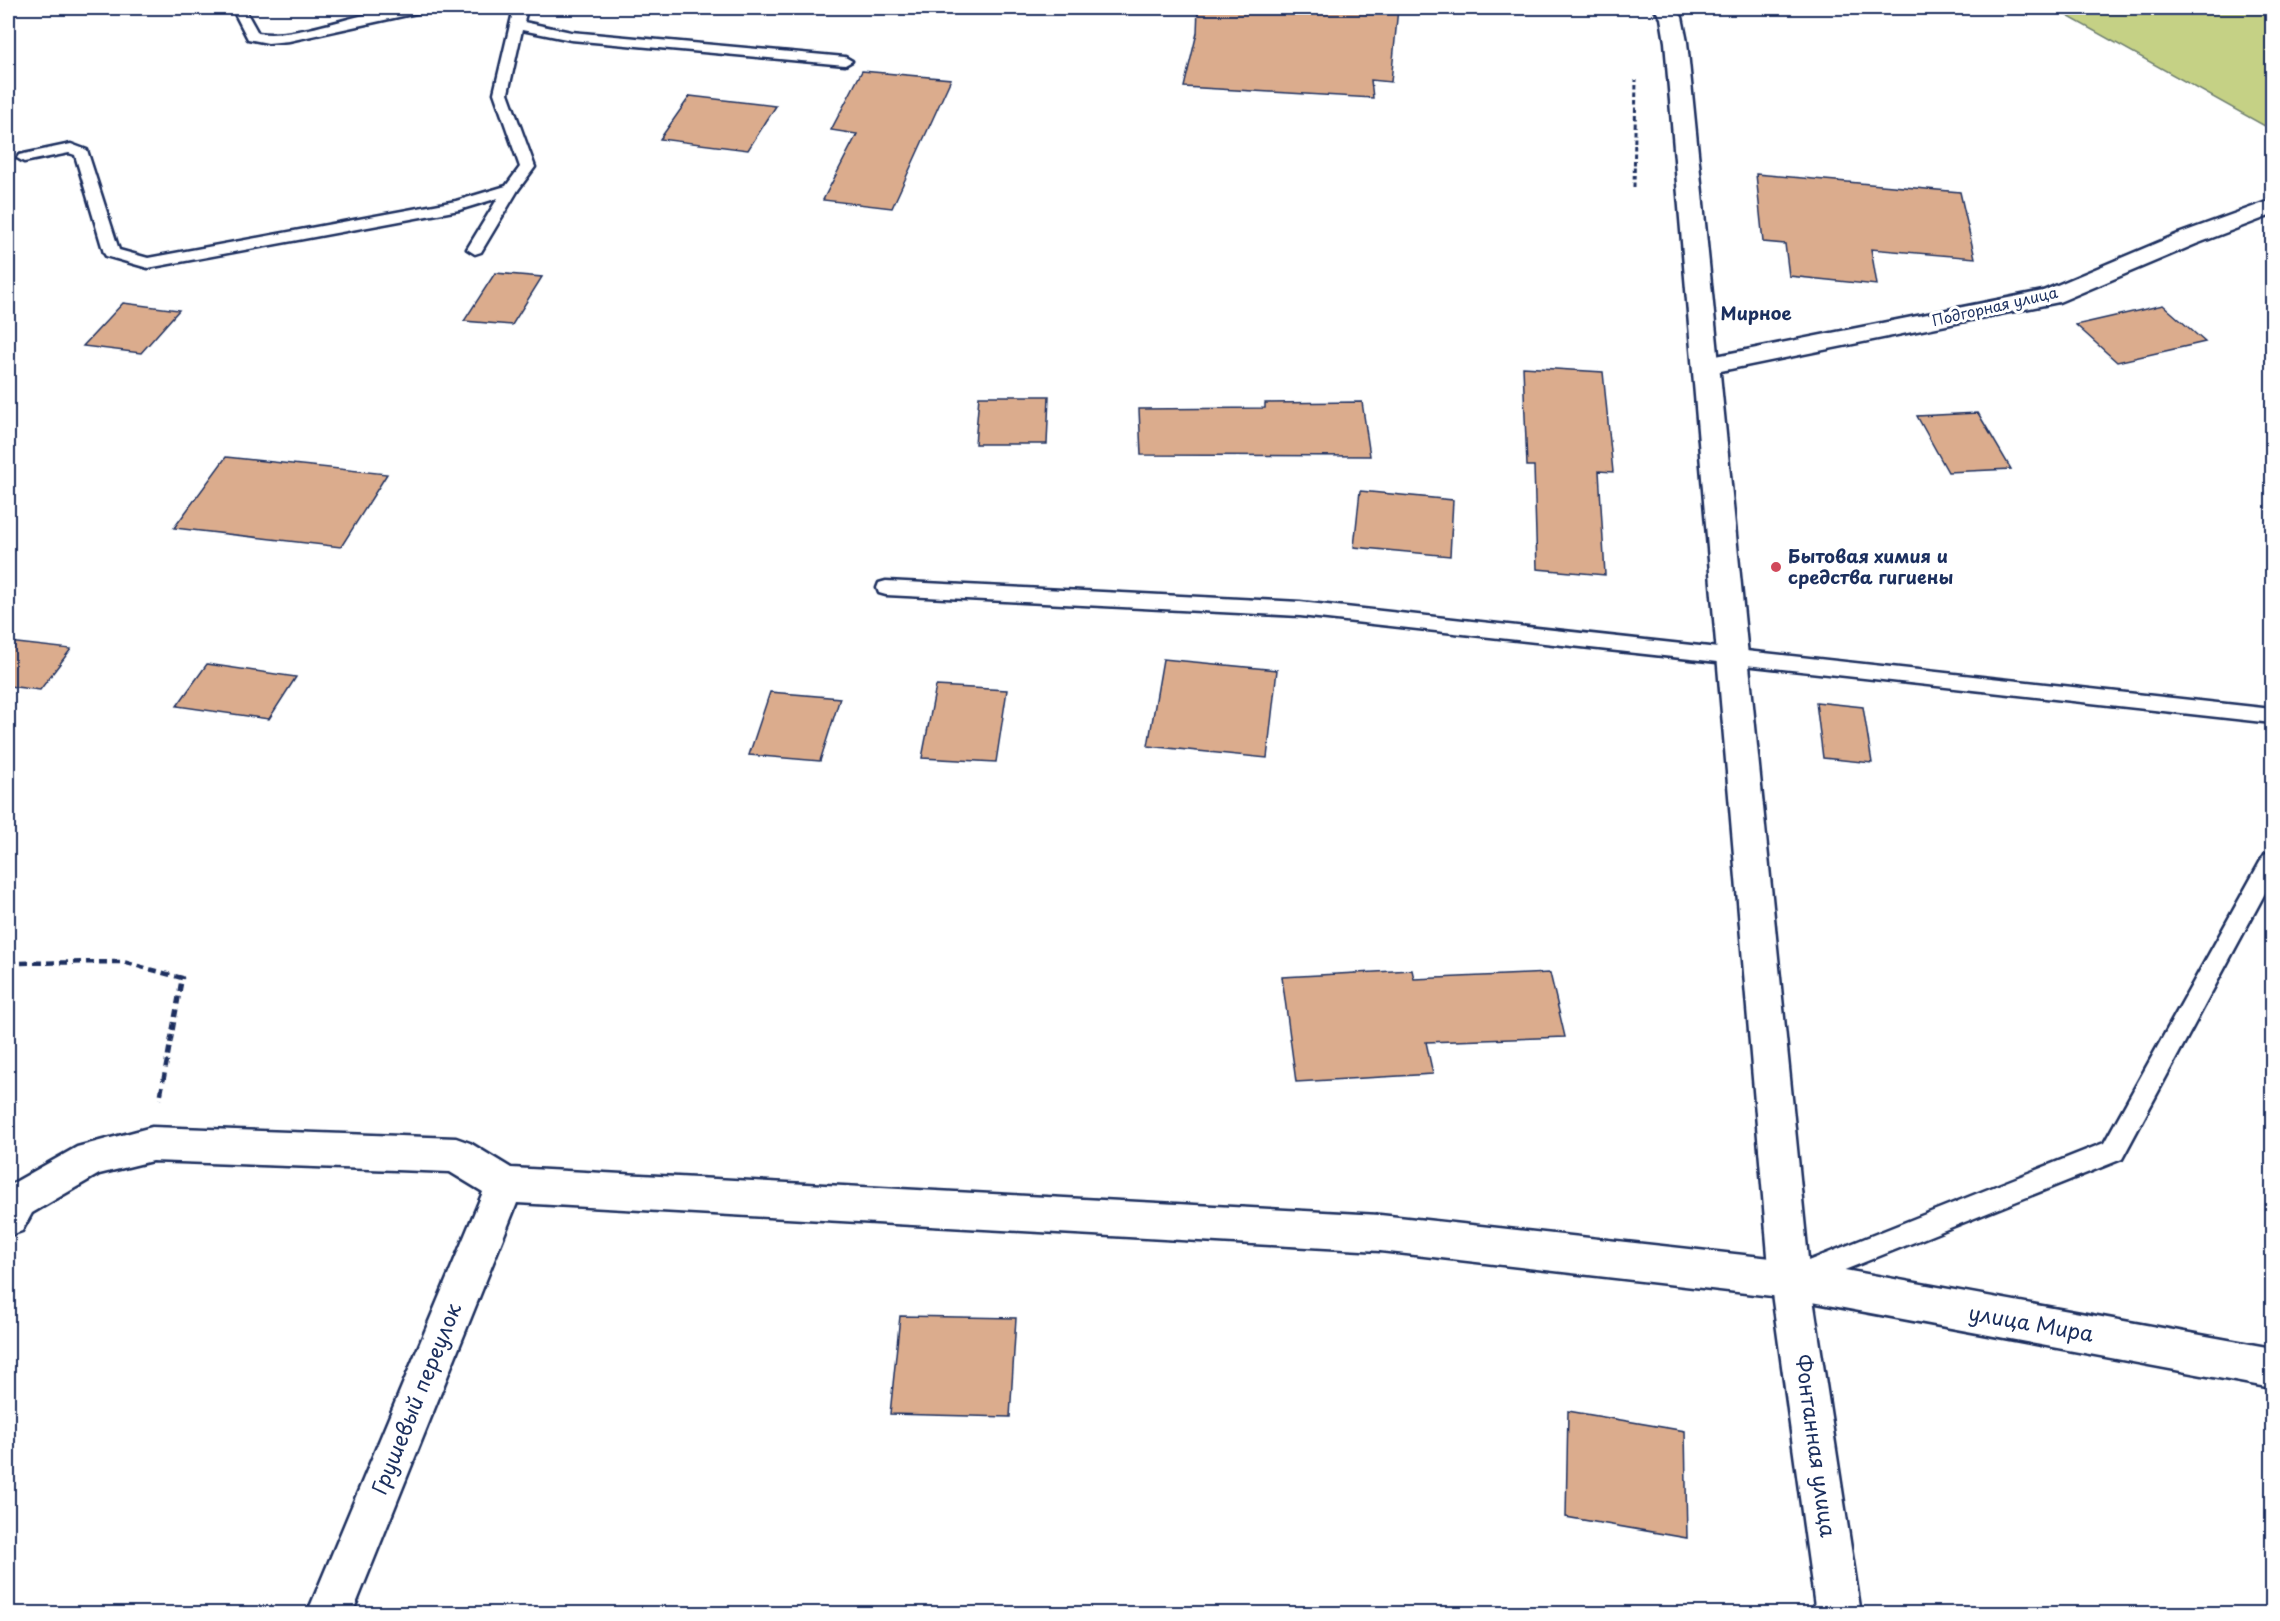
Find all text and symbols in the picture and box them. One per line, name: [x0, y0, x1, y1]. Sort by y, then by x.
street label: Подгорная улица: [1930, 280, 2060, 331]
district label: Мирное: [1720, 299, 1792, 326]
place label: Бытовая химия и средства гигиены: [1788, 542, 1953, 590]
marker: Бытовая химия и средства гигиены: [1769, 560, 1783, 574]
street label: улица Мира: [1966, 1295, 2097, 1349]
street label: Грушевый переулок: [362, 1297, 468, 1499]
street label: Фонтанная улица: [1788, 1352, 1846, 1540]

